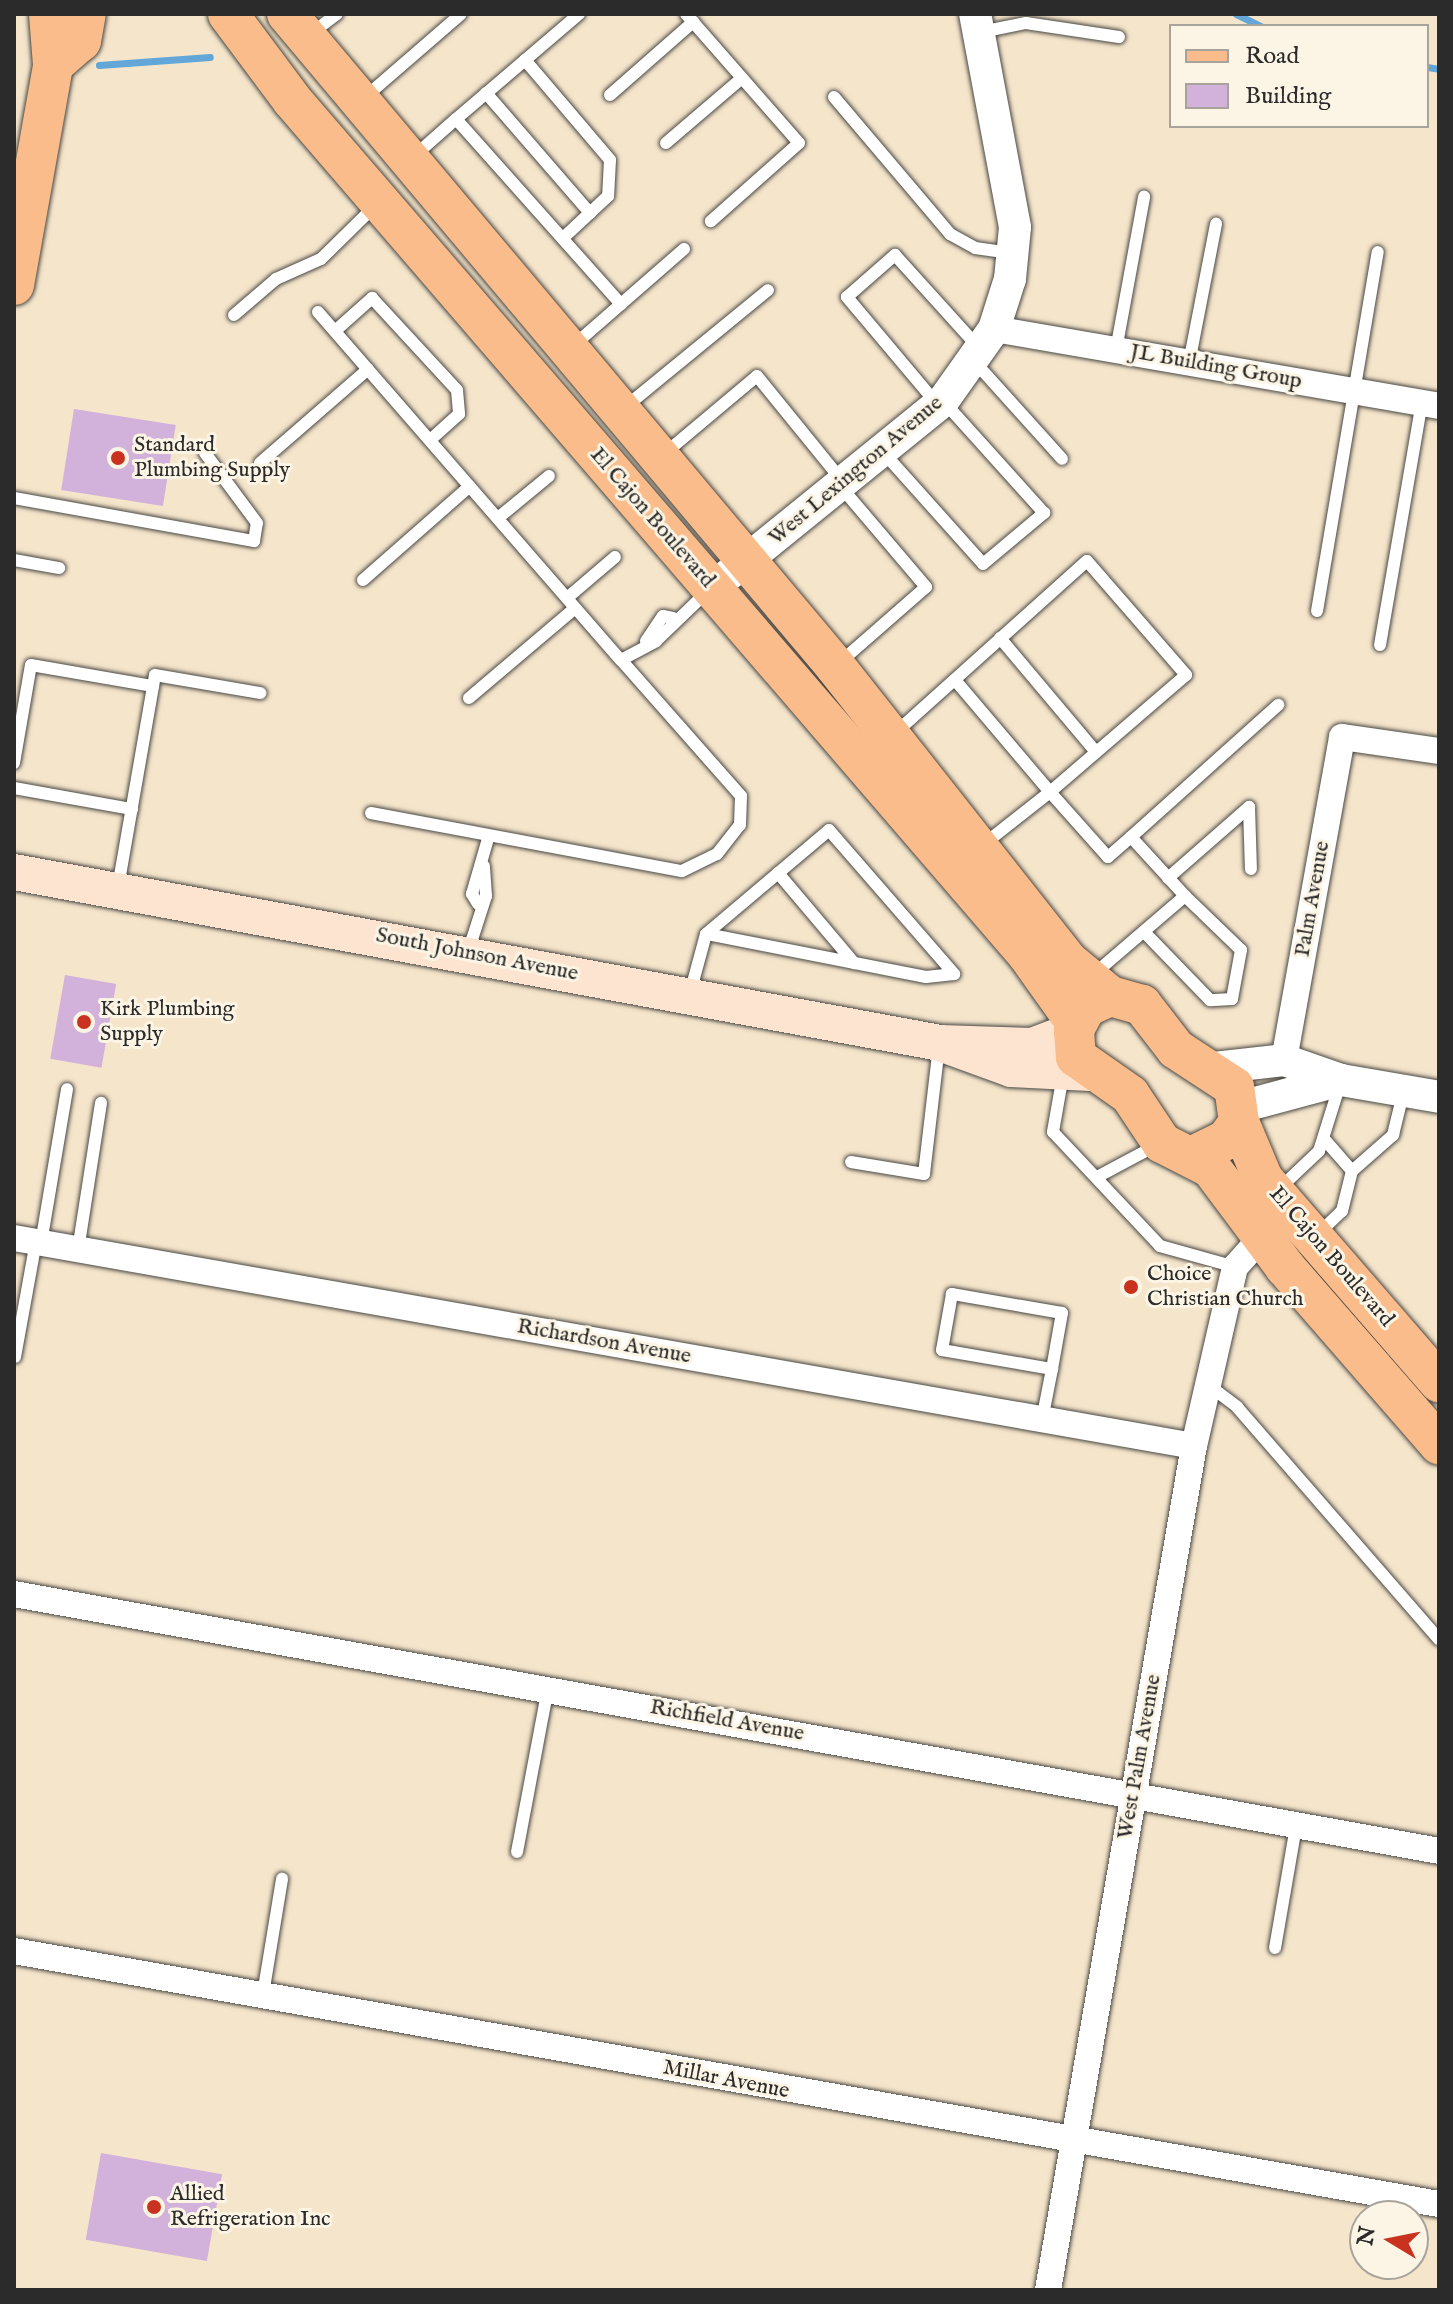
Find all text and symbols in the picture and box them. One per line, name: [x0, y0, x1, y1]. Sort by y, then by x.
legend: [1169, 24, 1429, 128]
text: Road: [1245, 41, 1299, 72]
text: Building: [1245, 81, 1331, 112]
street label: JL Building Group: [1128, 339, 1304, 395]
street label: West Lexington Avenue: [764, 390, 948, 552]
place label: Standard Plumbing Supply: [134, 432, 290, 484]
street label: El Cajon Boulevard: [584, 442, 720, 594]
marker: Standard Plumbing Supply: [109, 449, 127, 467]
street label: Palm Avenue: [1290, 839, 1336, 959]
street label: South Johnson Avenue: [374, 922, 580, 988]
place label: Kirk Plumbing Supply: [100, 996, 235, 1048]
marker: Kirk Plumbing Supply: [75, 1013, 93, 1031]
street label: El Cajon Boulevard: [1263, 1181, 1399, 1333]
place label: Choice Christian Church: [1147, 1261, 1304, 1312]
marker: Choice Christian Church: [1122, 1278, 1140, 1296]
street label: Richardson Avenue: [515, 1314, 693, 1370]
street label: West Palm Avenue: [1112, 1672, 1168, 1842]
street label: Richfield Avenue: [648, 1694, 806, 1748]
street label: Millar Avenue: [661, 2055, 791, 2105]
place label: Allied Refrigeration Inc: [170, 2181, 331, 2232]
marker: Allied Refrigeration Inc: [145, 2198, 163, 2216]
north arrow: [1349, 2200, 1429, 2280]
text: N: [1352, 2224, 1383, 2248]

